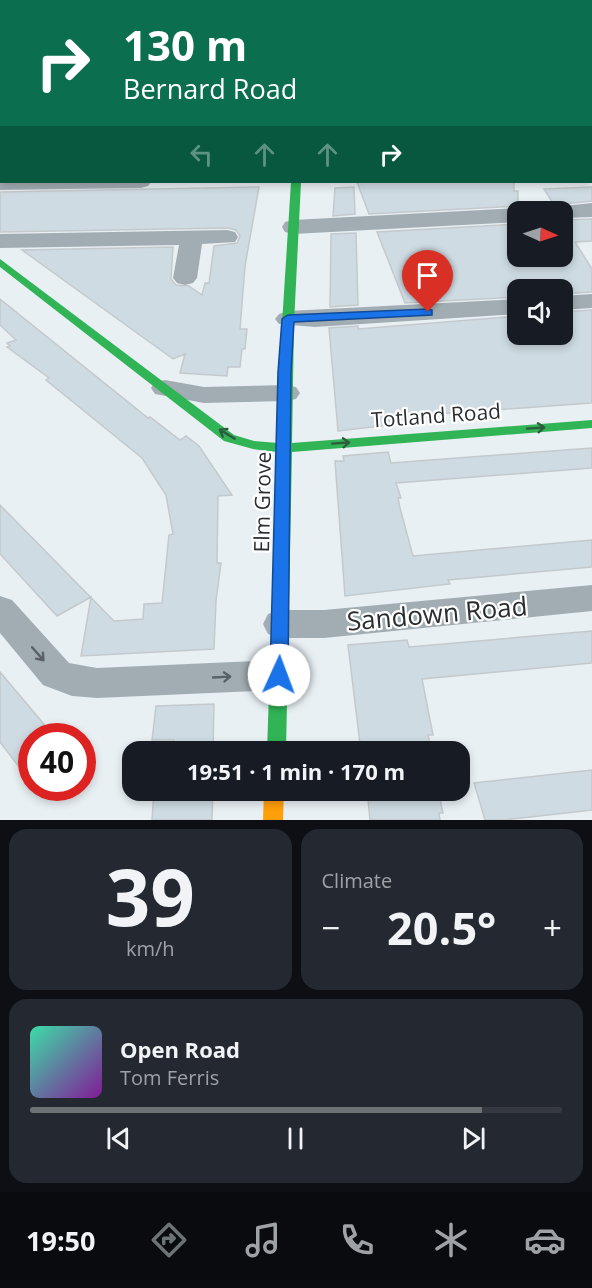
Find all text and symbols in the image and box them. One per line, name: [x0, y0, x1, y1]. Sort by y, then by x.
text: 130 m: [123, 16, 247, 73]
icon: right: [24, 24, 102, 102]
text: Bernard Road: [123, 70, 297, 107]
icon: left: [185, 138, 218, 171]
icon: ahead: [248, 138, 281, 171]
icon: ahead: [311, 138, 344, 171]
icon: right: [374, 138, 407, 171]
north arrow: [507, 201, 573, 267]
map controls: [507, 201, 573, 345]
pin: [402, 250, 453, 312]
icon: arrive: [411, 259, 444, 292]
button: sound: [507, 279, 573, 345]
street label: Totland Road: [370, 397, 502, 433]
one-way arrow: [525, 423, 545, 434]
one-way arrow: [219, 428, 236, 440]
one-way arrow: [331, 437, 351, 448]
street label: Elm Grove: [247, 451, 277, 553]
street label: Sandown Road: [345, 587, 529, 639]
position arrow: [247, 643, 311, 707]
one-way arrow: [31, 646, 45, 661]
one-way arrow: [212, 671, 232, 682]
speed limit sign: 40: [18, 723, 96, 801]
text: 19:51 · 1 min · 170 m: [187, 756, 405, 786]
text: 39: [106, 843, 195, 949]
text: Climate: [322, 867, 392, 894]
text: 20.5°: [387, 897, 496, 958]
text: −: [322, 905, 340, 950]
text: +: [543, 905, 562, 950]
text: km/h: [126, 935, 175, 962]
text: Open Road: [120, 1034, 240, 1064]
text: Tom Ferris: [120, 1064, 219, 1091]
icon: previous: [102, 1122, 135, 1155]
icon: pause: [279, 1122, 312, 1155]
icon: next: [457, 1122, 490, 1155]
icon: directions: [148, 1219, 190, 1261]
icon: music: [242, 1219, 284, 1261]
icon: phone: [336, 1219, 378, 1261]
icon: climate: [430, 1219, 472, 1261]
icon: car: [524, 1219, 566, 1261]
text: 19:50: [26, 1222, 95, 1259]

